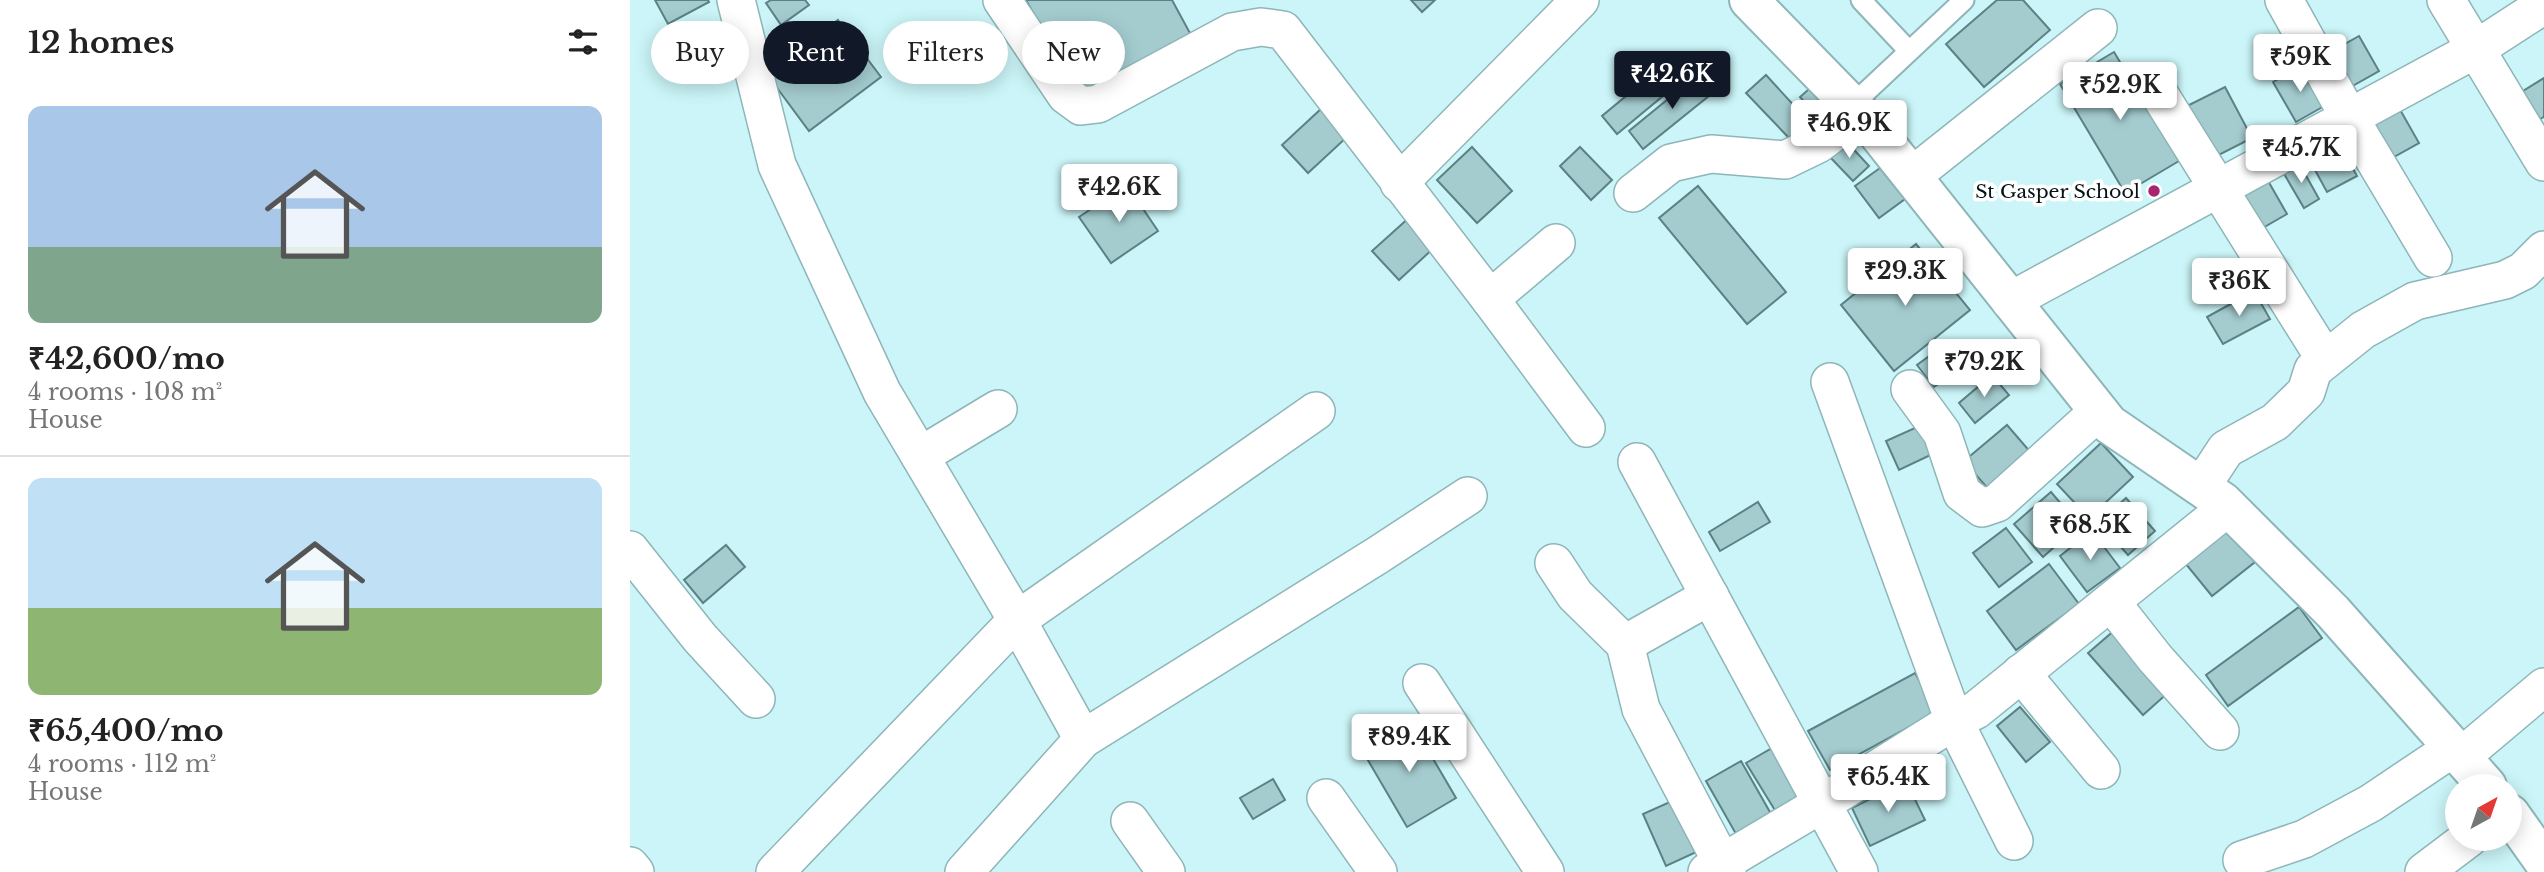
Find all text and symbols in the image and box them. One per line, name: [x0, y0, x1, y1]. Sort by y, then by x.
chip: Buy: [651, 21, 749, 84]
chip: Rent: [763, 21, 869, 84]
chip: Filters: [883, 21, 1008, 84]
chip: New: [1022, 21, 1125, 84]
icon: filters: [564, 23, 602, 61]
text: 12 homes: [28, 24, 175, 61]
pin: ₹59K: [2259, 34, 2341, 94]
text: ₹59K: [2269, 43, 2331, 71]
pin: ₹42.6K: [1615, 52, 1729, 111]
text: ₹42.6K: [1630, 60, 1714, 88]
pin: ₹52.9K: [2063, 62, 2177, 122]
text: ₹52.9K: [2079, 71, 2161, 99]
pin: ₹46.9K: [1792, 100, 1906, 160]
text: ₹46.9K: [1807, 109, 1891, 137]
pin: ₹45.7K: [2244, 125, 2358, 185]
text: ₹45.7K: [2262, 134, 2340, 162]
icon: home: [252, 151, 378, 277]
pin: ₹42.6K: [1062, 164, 1176, 224]
text: ₹42.6K: [1077, 173, 1161, 201]
place label: St Gasper School: [1975, 180, 2140, 203]
marker: St Gasper School: [2146, 183, 2162, 199]
pin: ₹29.3K: [1848, 248, 1962, 308]
text: ₹29.3K: [1864, 257, 1946, 285]
pin: ₹36K: [2198, 258, 2280, 318]
text: ₹36K: [2208, 267, 2270, 295]
text: ₹42,600/mo: [28, 340, 225, 377]
pin: ₹79.2K: [1927, 340, 2041, 399]
text: ₹79.2K: [1944, 348, 2024, 376]
text: 4 rooms · 108 m²: [28, 378, 222, 406]
text: House: [28, 406, 103, 434]
pin: ₹68.5K: [2033, 503, 2147, 562]
text: ₹68.5K: [2049, 511, 2131, 539]
icon: home: [252, 523, 378, 649]
text: ₹65,400/mo: [28, 712, 224, 749]
pin: ₹89.4K: [1352, 714, 1466, 774]
text: ₹89.4K: [1368, 723, 1450, 751]
text: 4 rooms · 112 m²: [28, 750, 216, 778]
pin: ₹65.4K: [1831, 754, 1945, 814]
text: ₹65.4K: [1847, 763, 1929, 791]
north arrow: [2445, 774, 2522, 850]
map controls: [2445, 774, 2522, 851]
text: House: [28, 778, 103, 806]

